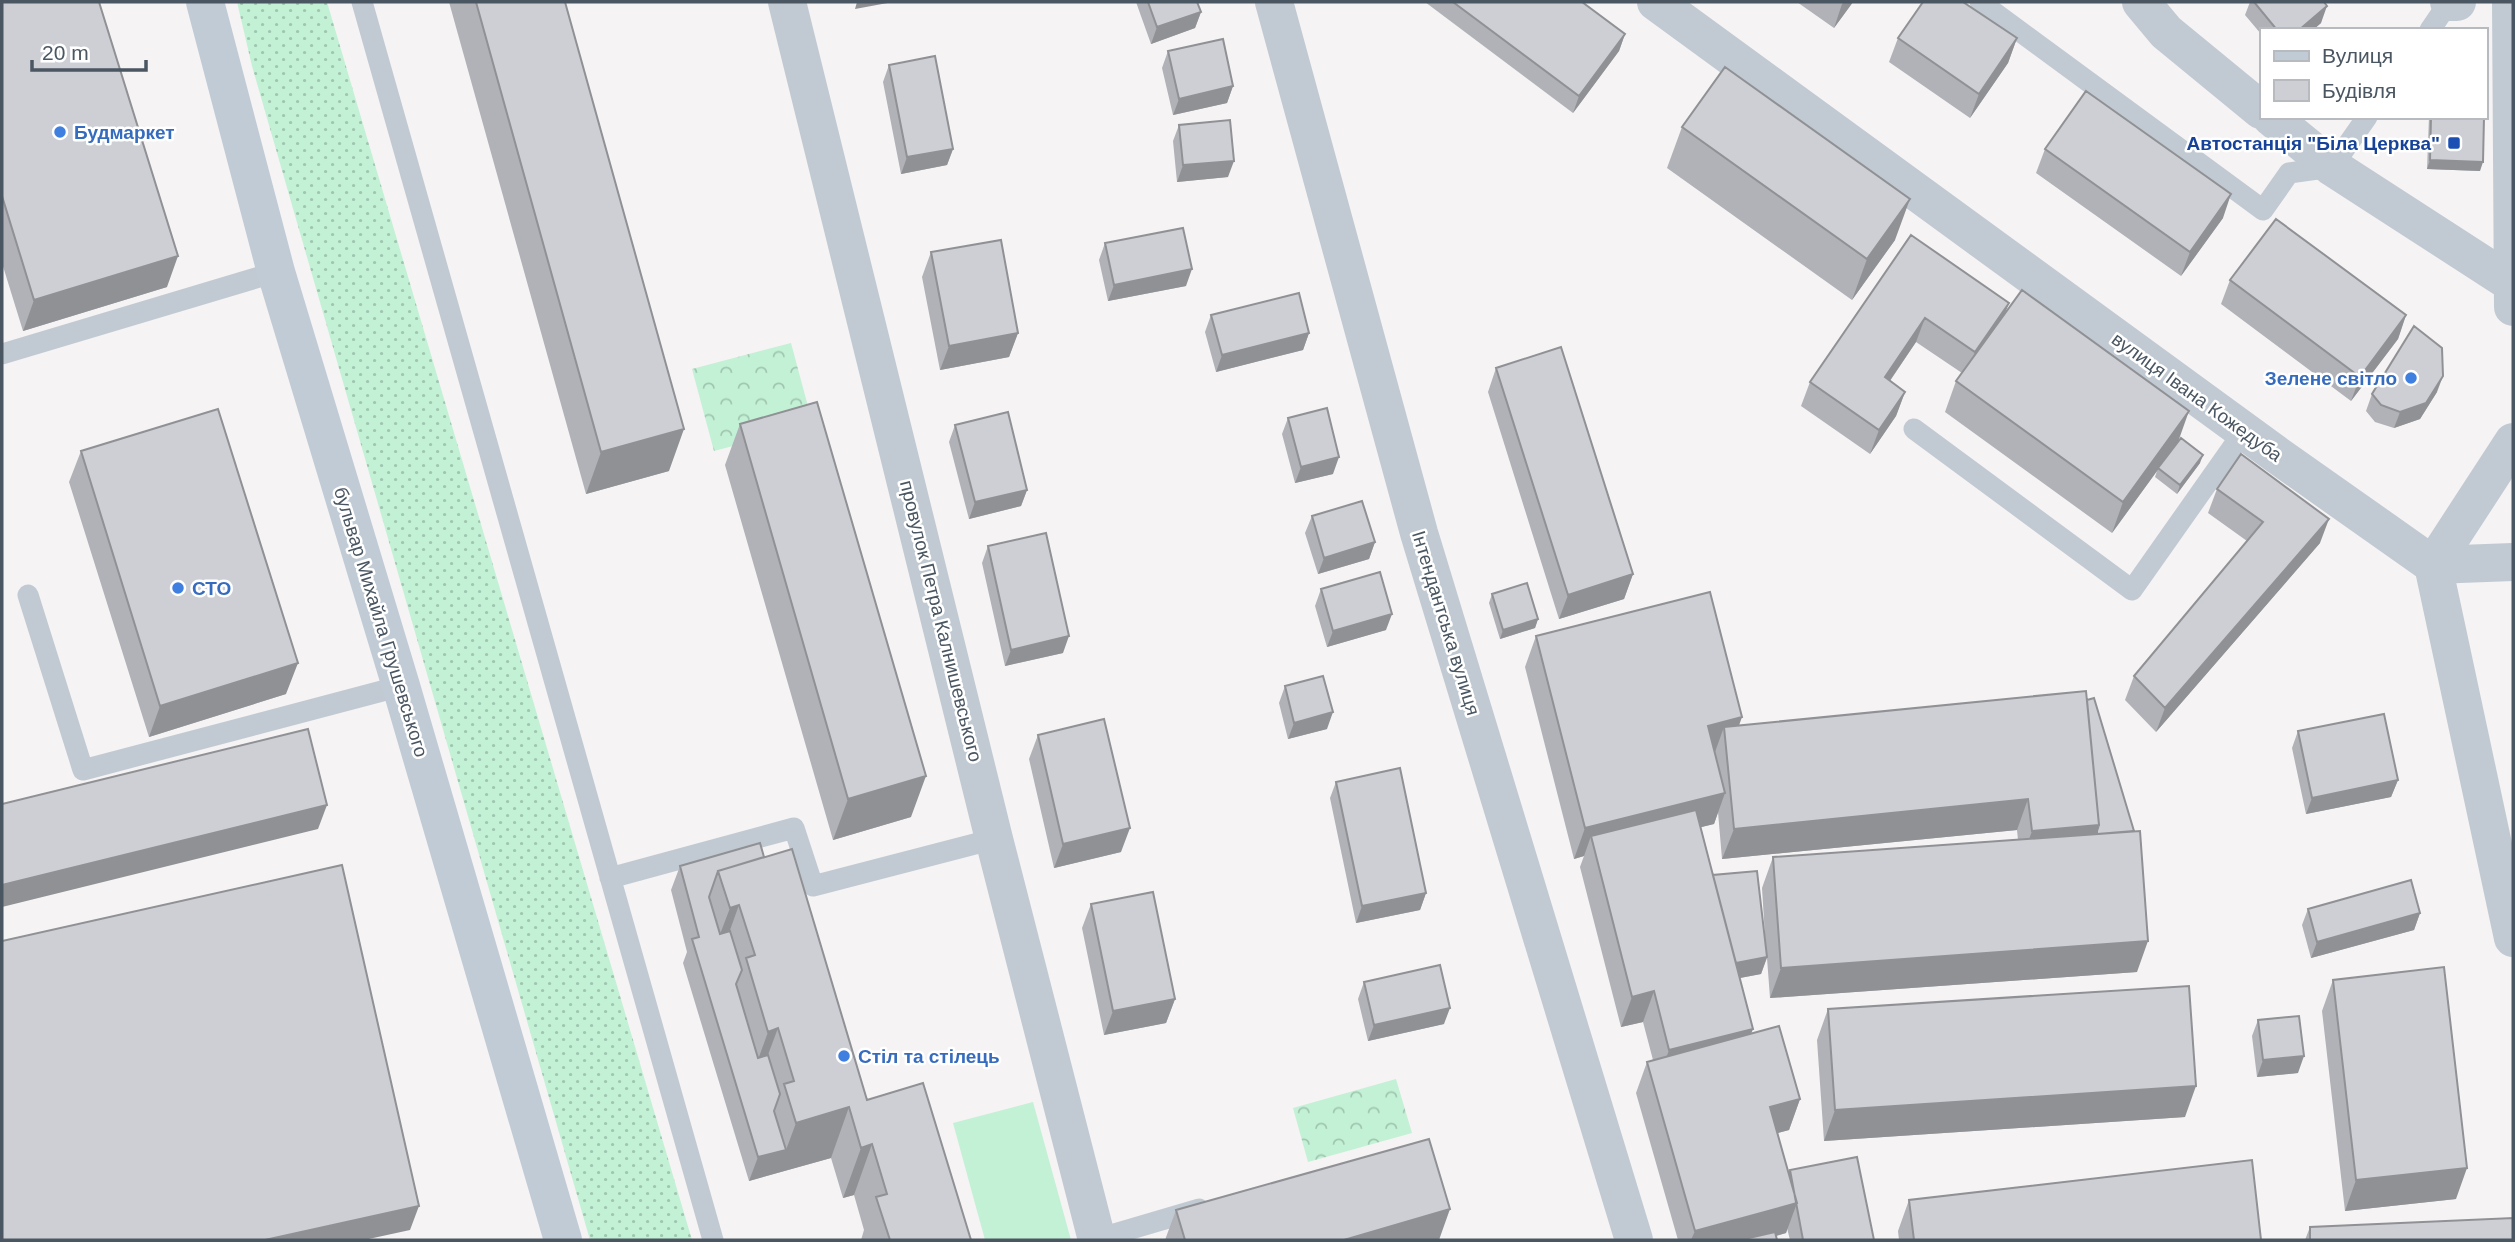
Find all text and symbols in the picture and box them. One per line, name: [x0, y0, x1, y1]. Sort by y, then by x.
scale bar: [32, 28, 145, 72]
legend: [2260, 28, 2487, 119]
text: 20 m: [42, 41, 89, 64]
text: Вулиця: [2322, 44, 2393, 67]
text: Будівля: [2322, 79, 2396, 102]
place label: Будмаркет: [74, 122, 175, 143]
marker: Будмаркет: [52, 124, 68, 140]
place label: Автостанція "Біла Церква": [2187, 133, 2440, 154]
marker: Автостанція "Біла Церква": [2446, 135, 2462, 151]
street label: вулиця Івана Кожедуба: [2108, 328, 2286, 466]
place label: Зелене світло: [2265, 368, 2397, 389]
marker: Зелене світло: [2403, 370, 2419, 386]
street label: провулок Петра Калнишевського: [896, 478, 986, 764]
street label: бульвар Михайла Грушевського: [330, 485, 432, 759]
street label: Інтендантська вулиця: [1408, 528, 1484, 718]
place label: СТО: [192, 578, 231, 599]
marker: СТО: [170, 580, 186, 596]
place label: Стіл та стілець: [858, 1046, 1000, 1067]
marker: Стіл та стілець: [836, 1048, 852, 1064]

